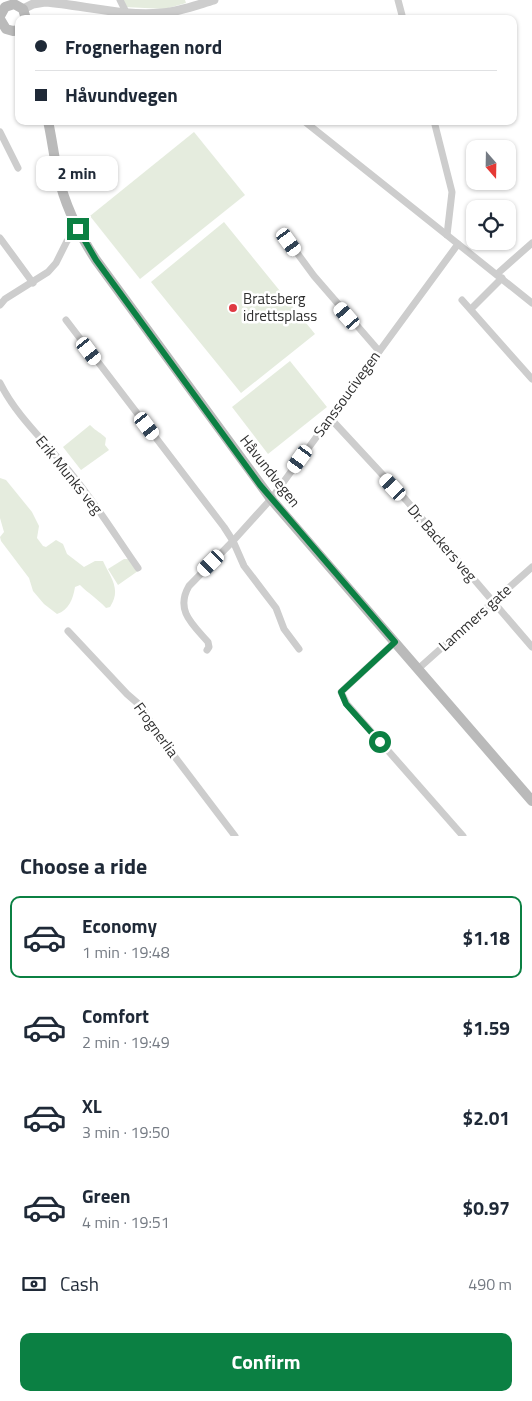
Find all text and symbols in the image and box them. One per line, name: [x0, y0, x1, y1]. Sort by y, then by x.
text: Frognerhagen nord: [65, 32, 222, 61]
text: Håvundvegen: [65, 80, 178, 109]
north arrow: [466, 140, 516, 190]
map controls: [466, 140, 516, 250]
callout: 2 min: [37, 156, 119, 192]
text: 2 min: [58, 161, 96, 185]
button: locate: [466, 200, 516, 250]
route end: [67, 218, 89, 240]
car: [274, 225, 303, 259]
place label: Bratsberg idrettsplass: [243, 287, 317, 327]
car: [331, 300, 362, 332]
marker: Bratsberg idrettsplass: [227, 302, 239, 314]
car: [73, 335, 104, 367]
street label: Sanssoucivegen: [308, 346, 386, 441]
car: [131, 410, 162, 442]
street label: Håvundvegen: [235, 429, 306, 512]
street label: Erik Munks veg: [30, 430, 109, 519]
car: [285, 442, 314, 476]
car: [377, 471, 408, 503]
street label: Dr. Backers veg: [402, 499, 483, 587]
car: [195, 547, 226, 579]
street label: Lammers gate: [433, 579, 516, 657]
street label: Frognerlia: [128, 697, 185, 762]
route start: [369, 731, 391, 753]
text: Choose a ride: [20, 849, 147, 883]
text: Economy: [82, 911, 157, 940]
icon: car: [22, 915, 67, 960]
text: $1.18: [463, 923, 510, 952]
text: 1 min · 19:48: [82, 940, 170, 964]
text: Comfort: [82, 1001, 149, 1030]
icon: car: [22, 1005, 67, 1050]
text: $1.59: [463, 1013, 510, 1042]
text: 2 min · 19:49: [82, 1030, 170, 1054]
text: XL: [82, 1091, 102, 1120]
icon: car: [22, 1095, 67, 1140]
text: $2.01: [463, 1103, 510, 1132]
text: 3 min · 19:50: [82, 1120, 170, 1144]
text: Green: [82, 1181, 131, 1210]
icon: car: [22, 1185, 67, 1230]
text: $0.97: [463, 1193, 510, 1222]
text: 4 min · 19:51: [82, 1210, 170, 1234]
text: Cash: [60, 1269, 99, 1298]
icon: cash: [20, 1270, 48, 1298]
text: 490 m: [468, 1272, 512, 1296]
button: Confirm: [20, 1333, 512, 1391]

